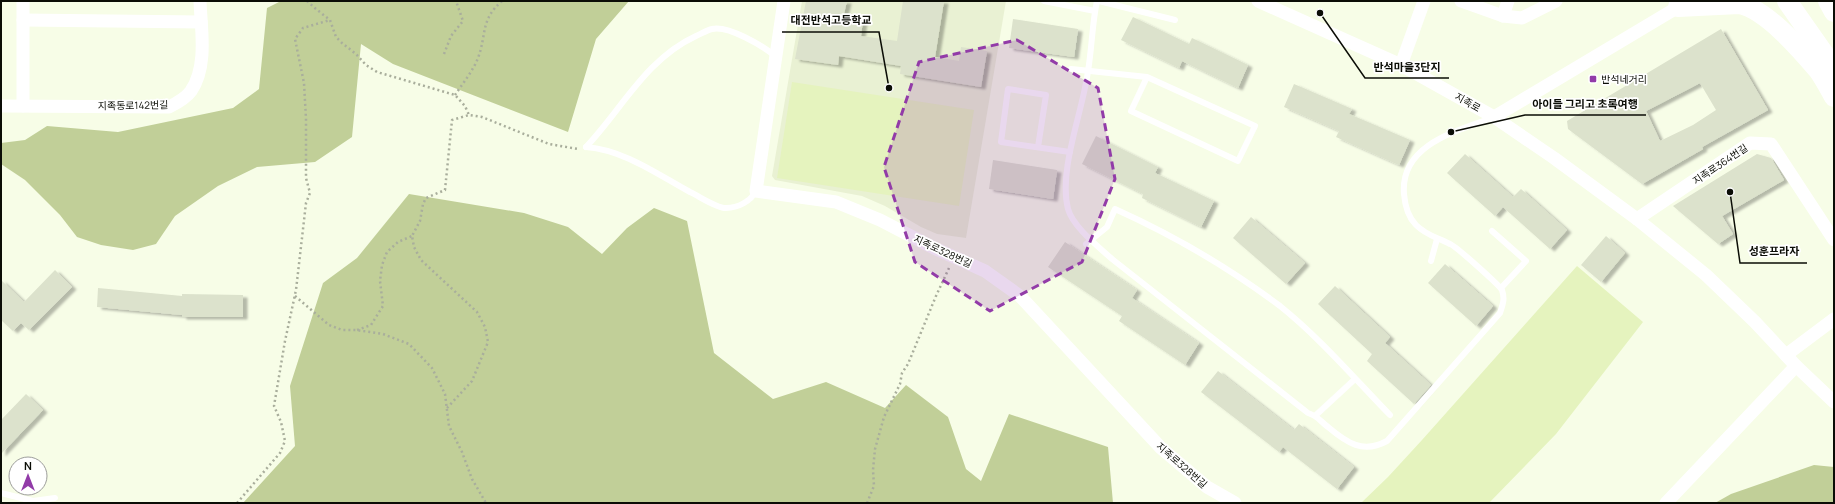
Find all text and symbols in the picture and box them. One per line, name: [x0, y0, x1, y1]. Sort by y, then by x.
callout: 대전반석고등학교: [782, 9, 879, 32]
text: 대전반석고등학교: [791, 12, 871, 27]
callout: 반석마을3단지: [1365, 55, 1449, 78]
text: 반석마을3단지: [1373, 59, 1441, 74]
place label: 반석네거리: [1601, 72, 1647, 86]
marker: 반석네거리: [1588, 74, 1598, 84]
street label: 지족로: [1453, 89, 1483, 115]
callout: 아이들 그리고 초록여행: [1525, 92, 1646, 115]
text: 아이들 그리고 초록여행: [1532, 96, 1638, 111]
street label: 지족동로142번길: [98, 97, 168, 113]
street label: 지족로364번길: [1690, 140, 1750, 188]
street label: 지족로328번길: [911, 231, 975, 271]
callout: 성훈프라자: [1740, 240, 1807, 263]
text: 성훈프라자: [1749, 243, 1799, 258]
street label: 지족로328번길: [1154, 439, 1210, 491]
north arrow: [8, 456, 48, 496]
text: N: [24, 458, 32, 473]

